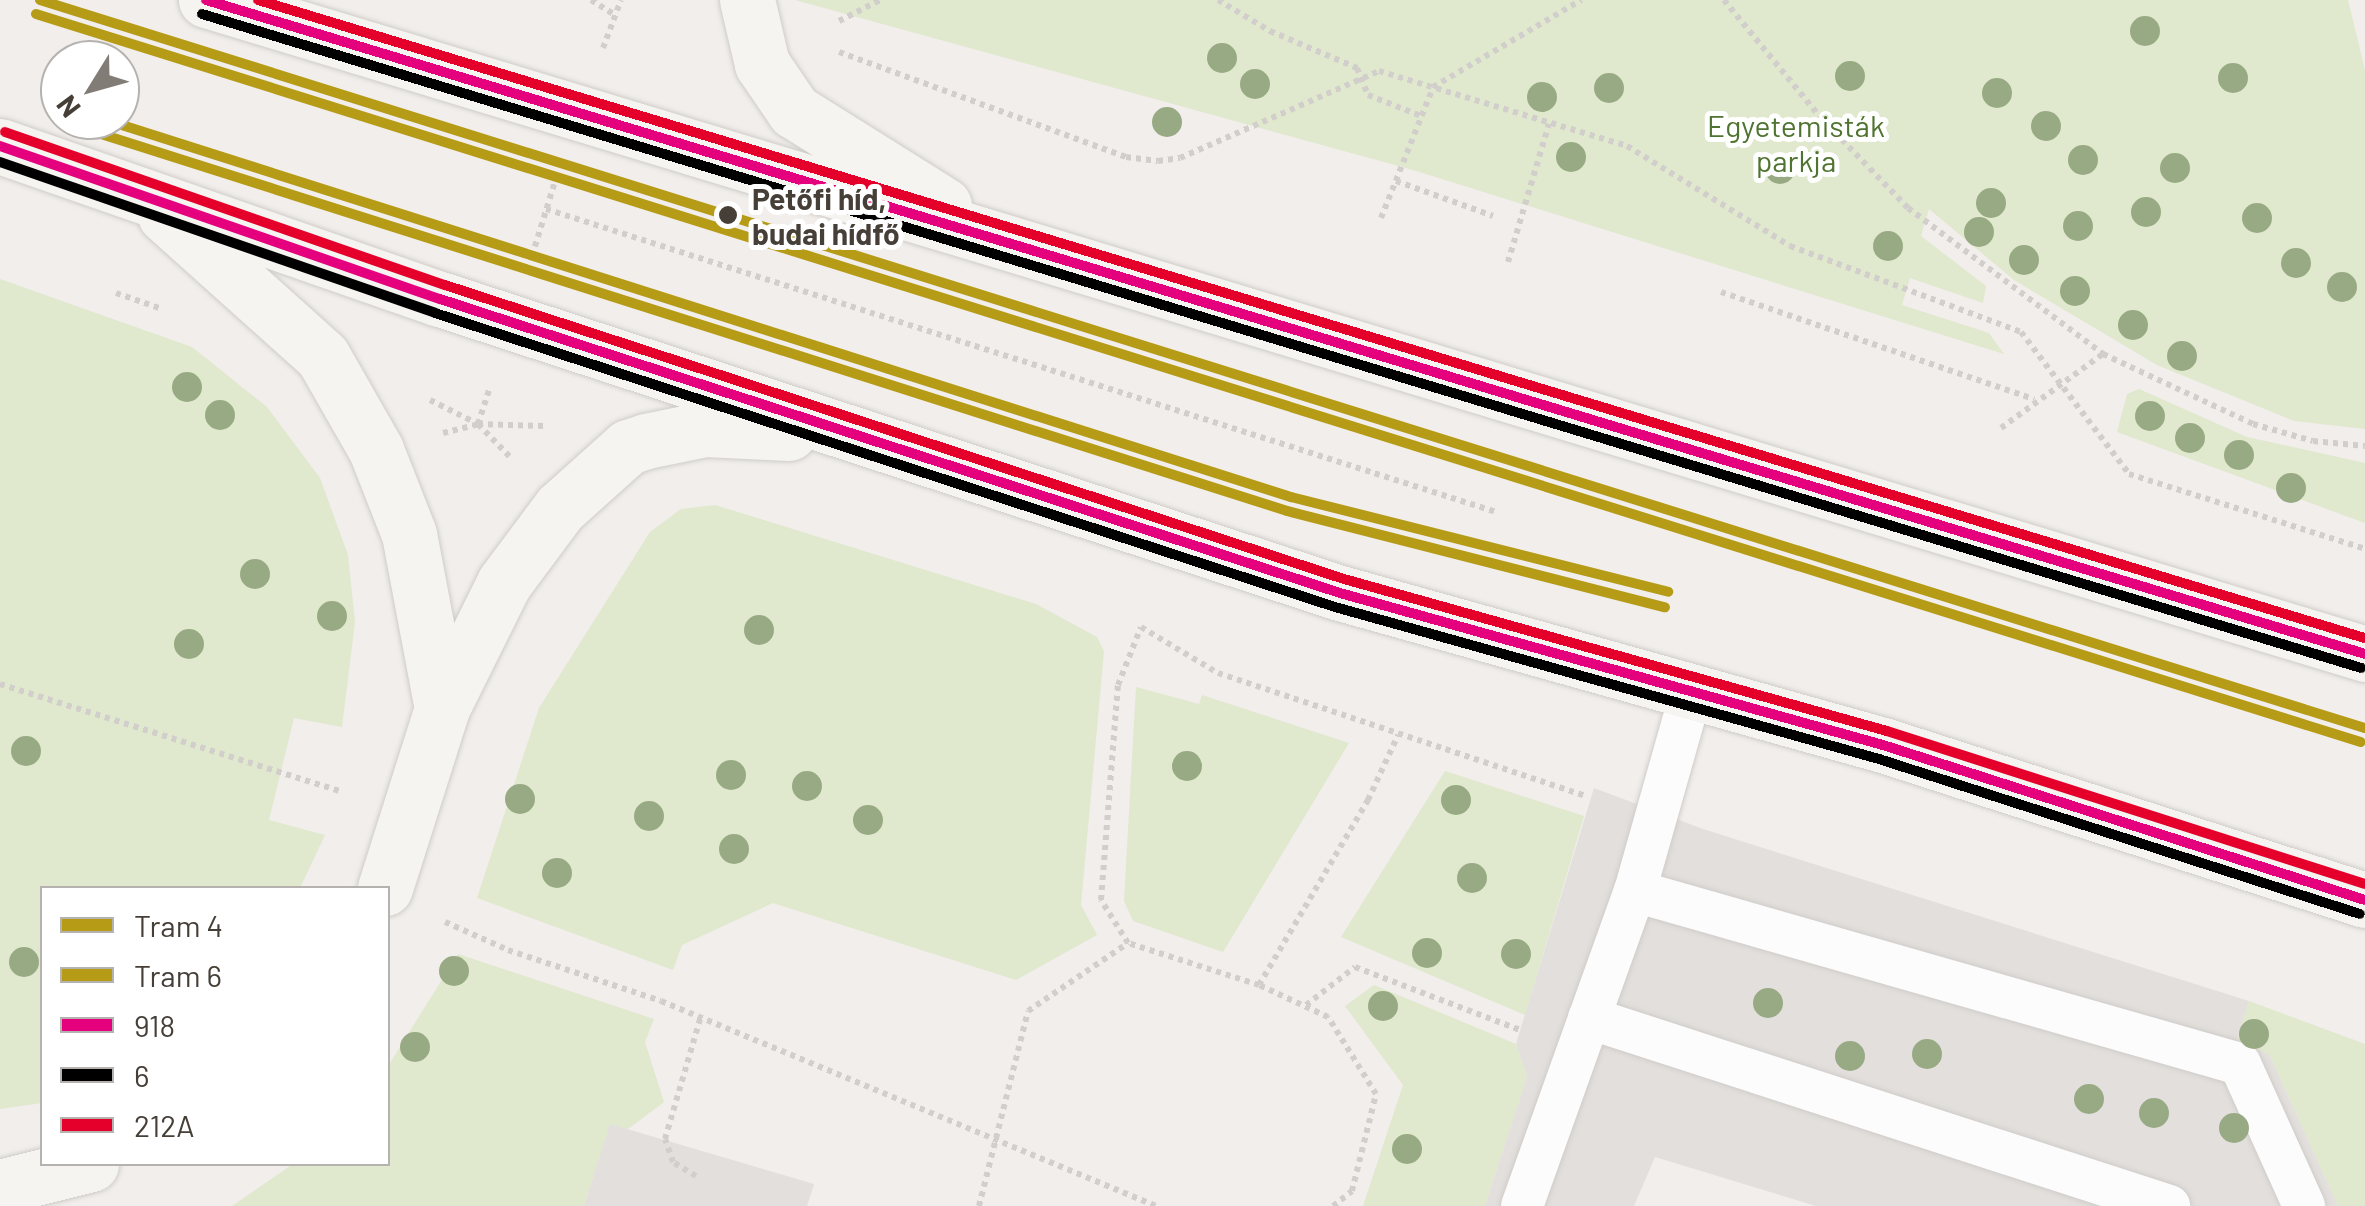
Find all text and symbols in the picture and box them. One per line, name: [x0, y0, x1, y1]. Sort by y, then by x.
north arrow: [40, 40, 140, 140]
text: N: [48, 89, 87, 125]
park label: Egyetemisták parkja: [1707, 107, 1885, 178]
place label: Petőfi híd, budai hídfő: [752, 180, 899, 250]
marker: Petőfi híd, budai hídfő: [713, 200, 743, 230]
legend: [40, 886, 390, 1166]
text: Tram 4: [134, 907, 223, 943]
text: Tram 6: [134, 957, 222, 993]
text: 918: [134, 1007, 175, 1043]
text: 6: [134, 1057, 149, 1093]
text: 212A: [134, 1107, 194, 1143]

